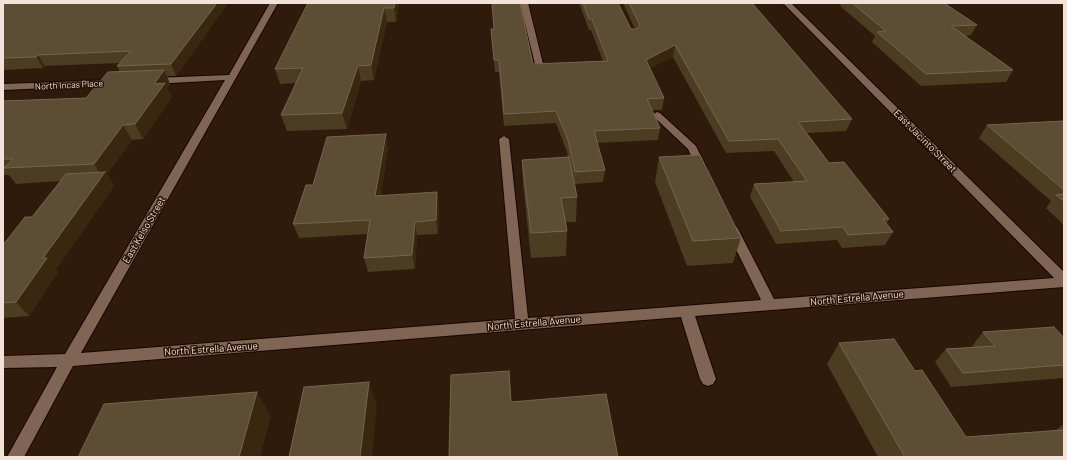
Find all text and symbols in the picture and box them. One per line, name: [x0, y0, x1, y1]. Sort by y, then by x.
street label: North Incas Place: [35, 78, 103, 92]
street label: East Jacinto Street: [891, 107, 959, 175]
street label: East Kelso Street: [120, 195, 168, 265]
street label: North Estrella Avenue: [810, 288, 904, 308]
street label: North Estrella Avenue: [487, 313, 581, 333]
street label: North Estrella Avenue: [164, 340, 258, 358]

